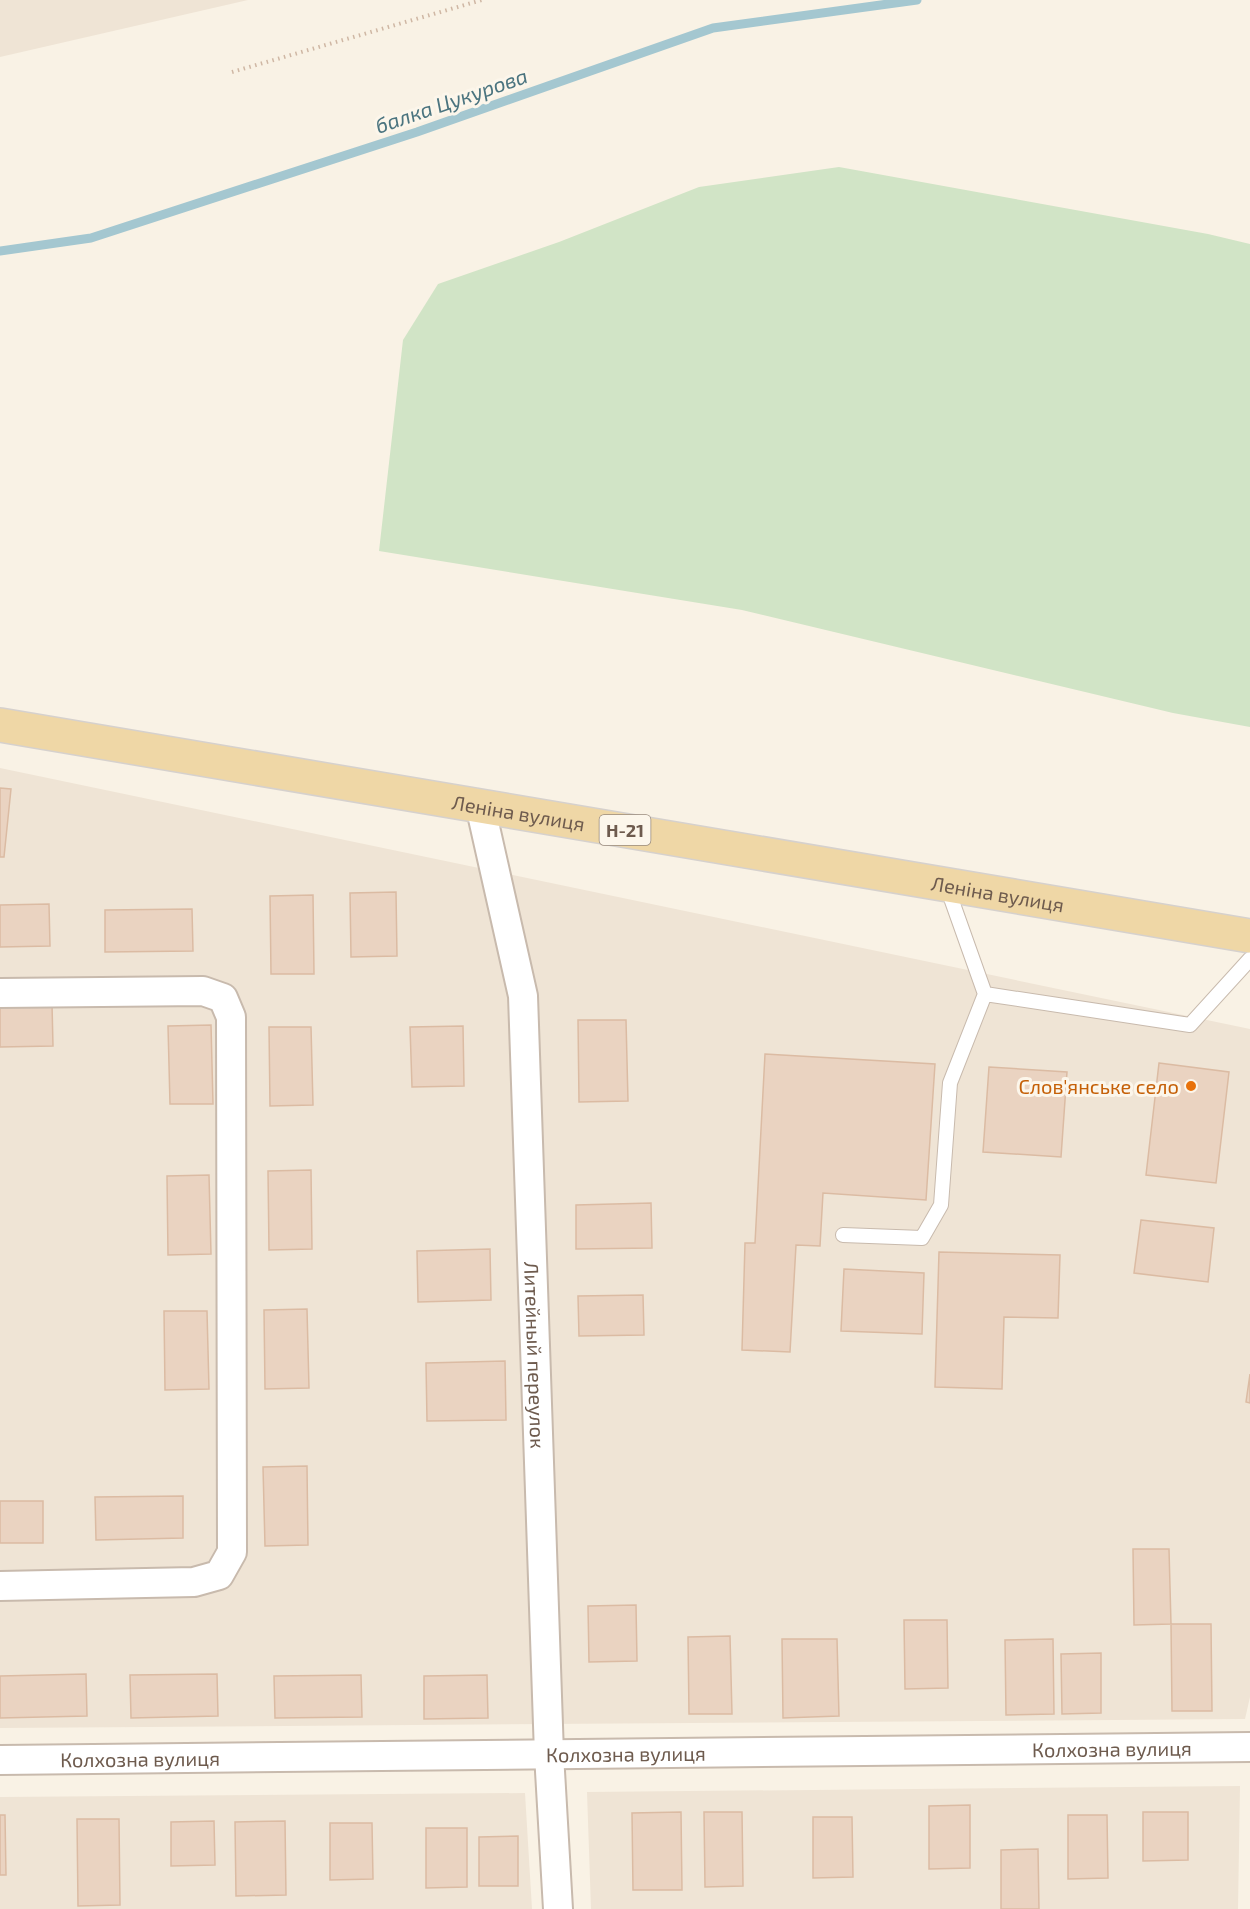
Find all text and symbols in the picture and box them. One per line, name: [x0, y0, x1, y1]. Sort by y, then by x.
water label: балка Цукурова: [372, 62, 530, 138]
street label: Леніна вулиця: [450, 790, 587, 836]
road number: Н-21: [600, 815, 650, 845]
street label: Леніна вулиця: [930, 870, 1066, 916]
place label: Слов'янське село: [1018, 1074, 1179, 1098]
marker: Слов'янське село: [1184, 1079, 1198, 1093]
street label: Литейный переулок: [520, 1261, 551, 1449]
street label: Колхозна вулиця: [1032, 1736, 1192, 1761]
street label: Колхозна вулиця: [546, 1741, 706, 1766]
street label: Колхозна вулиця: [60, 1746, 220, 1771]

